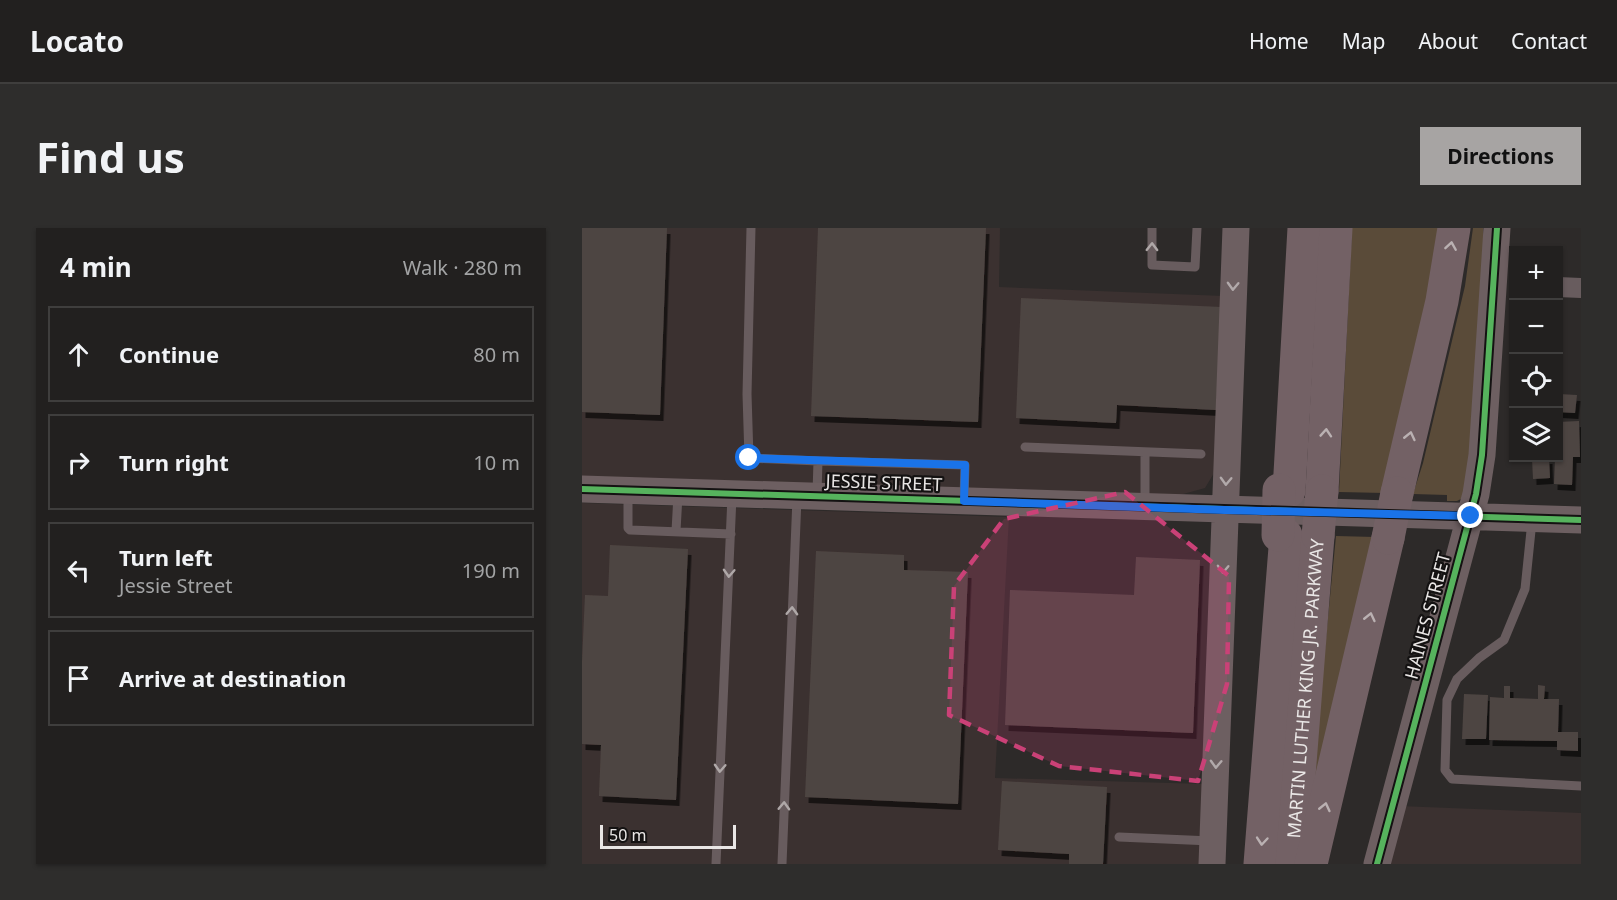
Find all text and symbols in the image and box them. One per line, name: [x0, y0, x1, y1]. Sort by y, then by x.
text: Locato: [30, 22, 124, 60]
text: Home: [1249, 27, 1309, 55]
text: Map: [1342, 27, 1385, 55]
text: About: [1418, 27, 1478, 55]
text: Contact: [1511, 27, 1587, 55]
button: Directions: [1420, 127, 1581, 185]
text: Find us: [36, 128, 185, 185]
one-way arrow: [1444, 241, 1457, 251]
one-way arrow: [1146, 242, 1158, 251]
map controls: [1509, 246, 1563, 462]
button: +: [1509, 246, 1563, 300]
text: 4 min: [60, 249, 132, 285]
text: Walk · 280 m: [403, 254, 522, 281]
one-way arrow: [1227, 282, 1240, 291]
button: −: [1509, 300, 1563, 354]
icon: ahead: [62, 338, 95, 371]
text: Continue: [119, 339, 219, 369]
text: 80 m: [473, 341, 520, 368]
button: locate: [1509, 354, 1563, 408]
button: layers: [1509, 408, 1563, 462]
one-way arrow: [1319, 429, 1332, 438]
one-way arrow: [1403, 432, 1416, 442]
route start: [735, 444, 761, 470]
icon: right: [62, 446, 95, 479]
text: Turn right: [119, 447, 229, 477]
text: 10 m: [473, 449, 520, 476]
street label: JESSIE STREET: [823, 468, 943, 496]
one-way arrow: [1220, 477, 1232, 486]
route end: [1457, 502, 1483, 528]
street label: MARTIN LUTHER KING JR. PARKWAY: [1281, 537, 1329, 839]
text: Turn left: [119, 542, 213, 572]
street label: HAINES STREET: [1399, 550, 1455, 682]
icon: left: [62, 554, 95, 587]
text: 190 m: [462, 557, 520, 584]
one-way arrow: [1217, 564, 1230, 573]
one-way arrow: [722, 568, 735, 577]
text: Jessie Street: [119, 572, 232, 599]
one-way arrow: [786, 606, 799, 615]
one-way arrow: [1362, 613, 1375, 623]
icon: arrive: [62, 662, 95, 695]
text: Arrive at destination: [119, 663, 346, 693]
one-way arrow: [1209, 759, 1222, 768]
one-way arrow: [714, 763, 727, 772]
one-way arrow: [778, 801, 791, 810]
one-way arrow: [1317, 802, 1330, 812]
scale bar: [600, 822, 736, 850]
text: 50 m: [609, 824, 646, 846]
one-way arrow: [1256, 837, 1269, 846]

